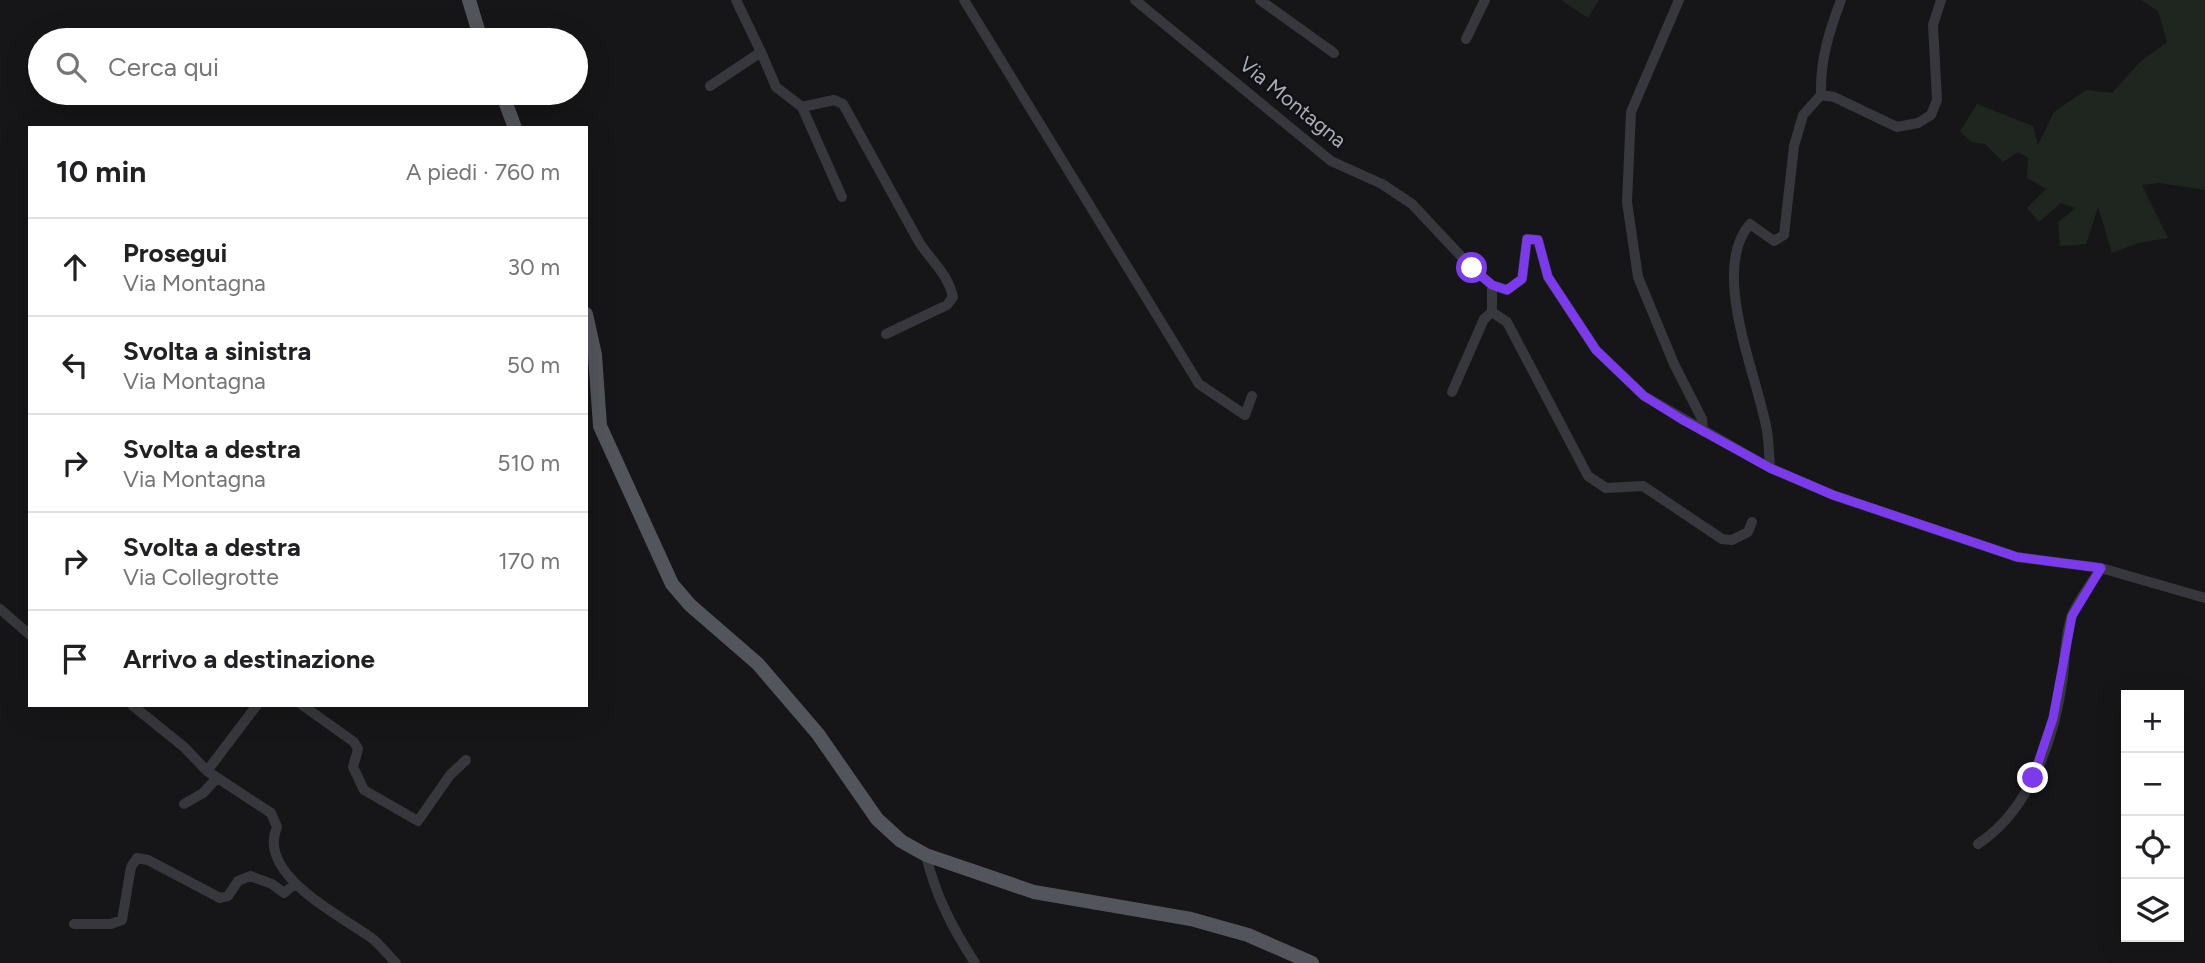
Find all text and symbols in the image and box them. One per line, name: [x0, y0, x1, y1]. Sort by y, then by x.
search box: [28, 28, 588, 105]
icon: search: [52, 48, 90, 86]
text: Cerca qui: [108, 51, 219, 83]
street label: Via Montagna: [1234, 51, 1352, 153]
text: 10 min: [56, 153, 146, 190]
text: A piedi · 760 m: [406, 158, 560, 186]
text: Prosegui: [123, 237, 227, 269]
icon: ahead: [56, 248, 94, 286]
route start: [1456, 252, 1487, 283]
text: 30 m: [507, 253, 560, 281]
text: Via Montagna: [123, 269, 266, 297]
text: Svolta a sinistra: [123, 335, 311, 367]
icon: left: [56, 346, 94, 384]
text: 50 m: [507, 351, 560, 379]
text: Via Montagna: [123, 367, 266, 395]
text: Svolta a destra: [123, 433, 301, 465]
icon: right: [56, 444, 94, 482]
text: 510 m: [497, 449, 560, 477]
text: Via Montagna: [123, 465, 266, 493]
text: Svolta a destra: [123, 531, 301, 563]
icon: right: [56, 542, 94, 580]
text: 170 m: [498, 547, 560, 575]
text: Via Collegrotte: [123, 563, 279, 591]
icon: arrive: [56, 640, 94, 678]
text: Arrivo a destinazione: [123, 643, 375, 675]
map controls: [2121, 690, 2184, 942]
button: +: [2121, 690, 2184, 753]
button: −: [2121, 753, 2184, 816]
route end: [2017, 762, 2048, 793]
button: locate: [2121, 816, 2184, 879]
button: layers: [2121, 879, 2184, 942]

